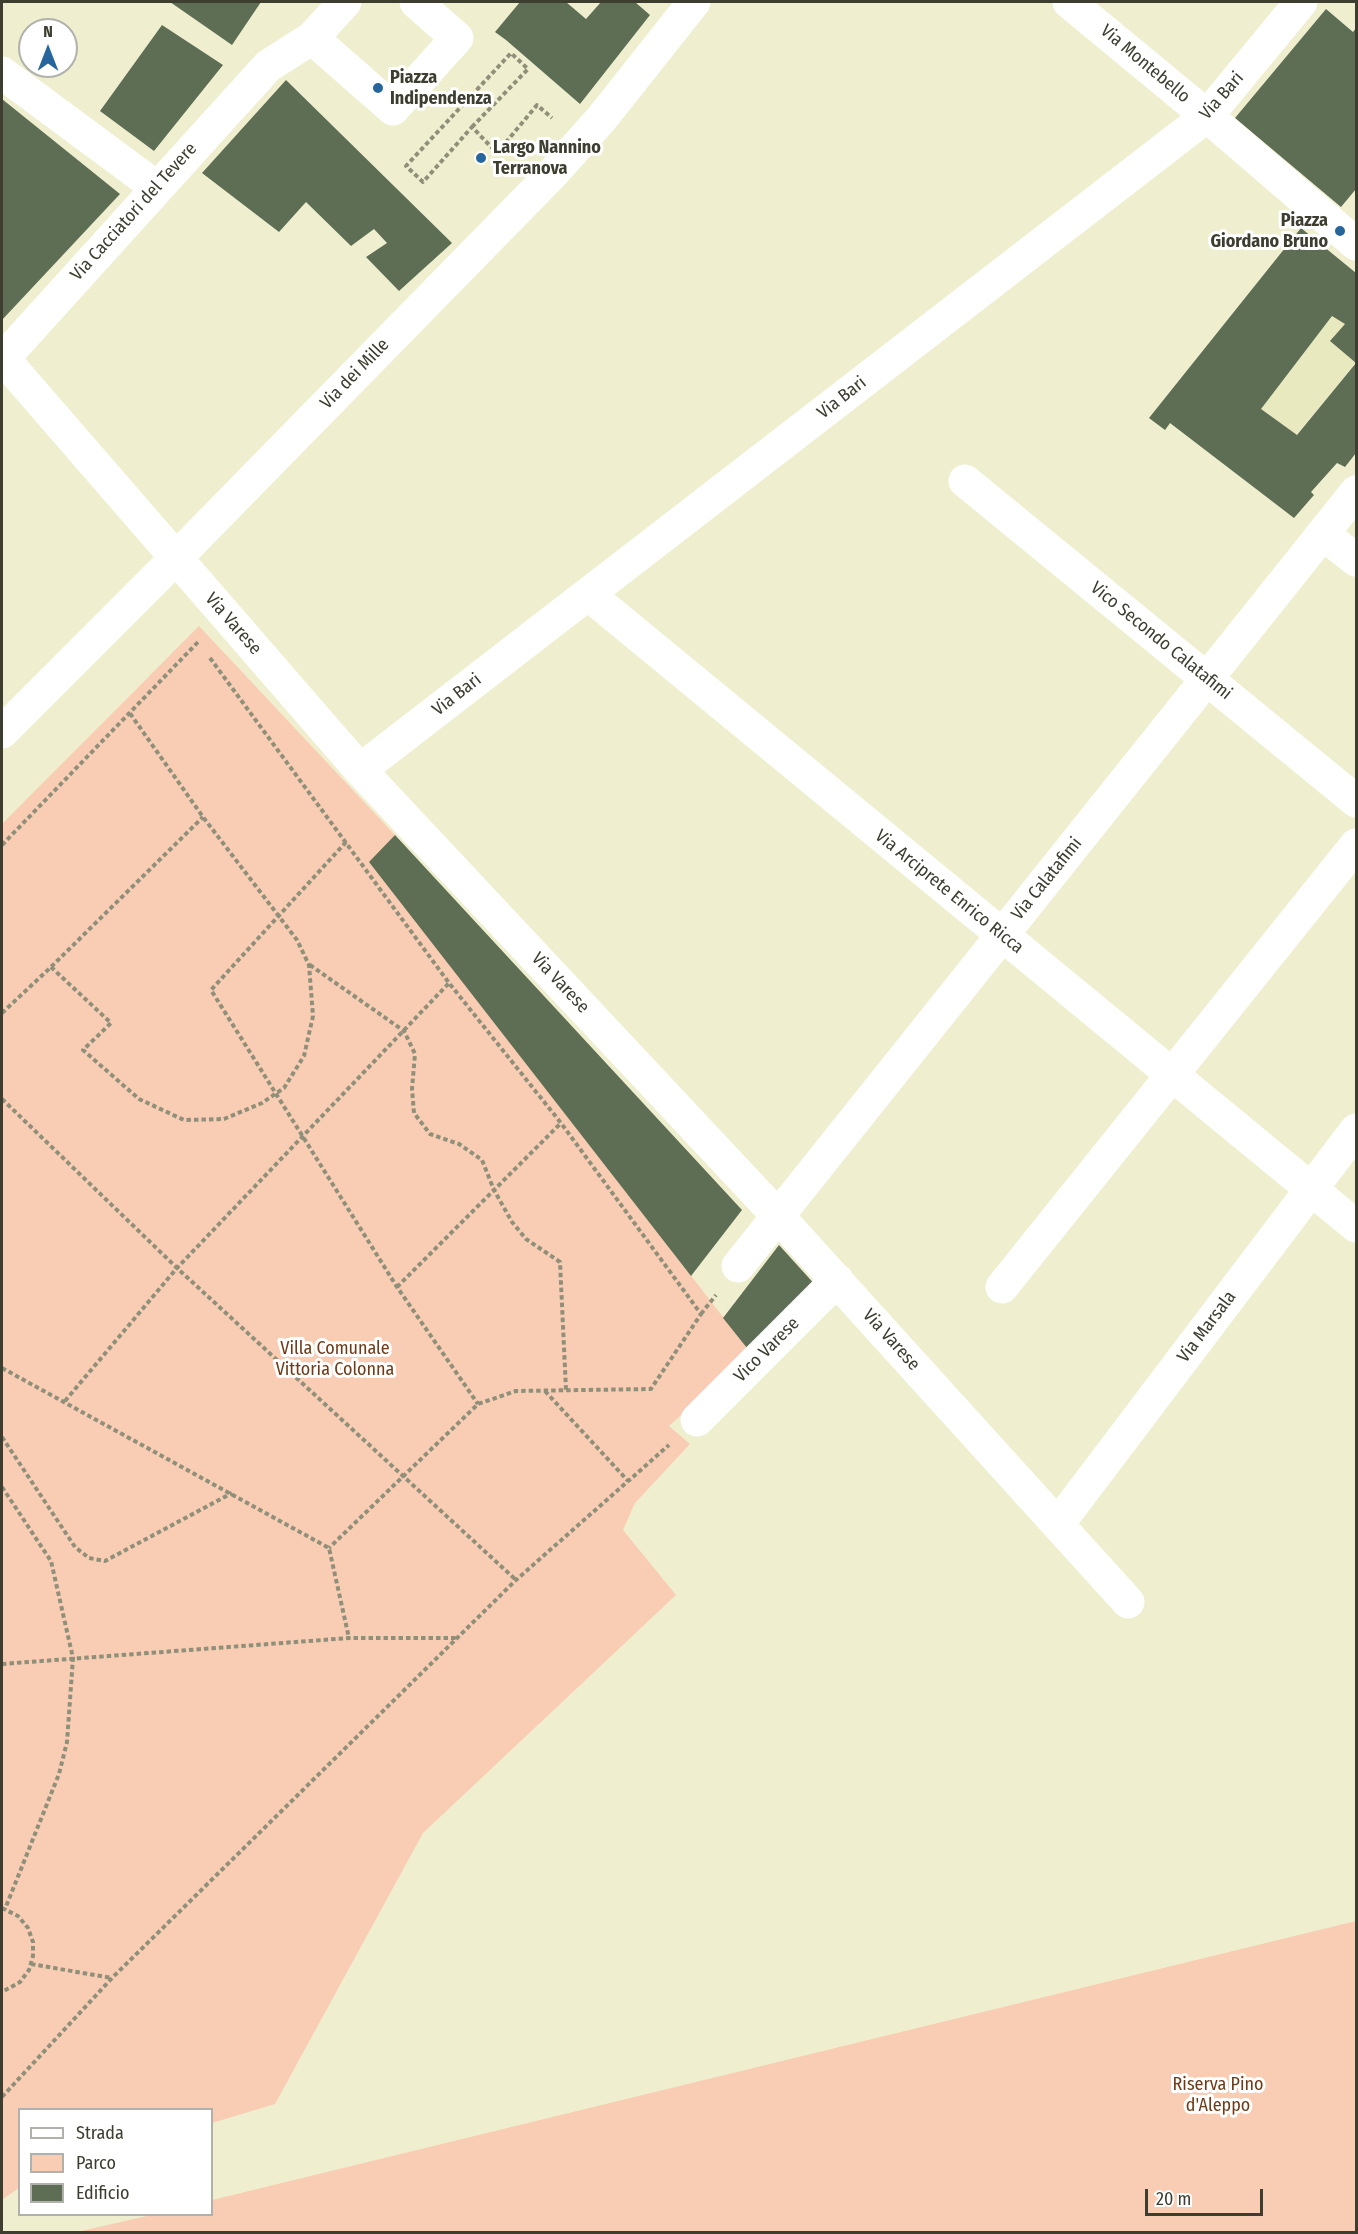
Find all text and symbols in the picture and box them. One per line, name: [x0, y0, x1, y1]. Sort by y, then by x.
north arrow: [18, 18, 78, 78]
street label: Via Montebello: [1096, 20, 1194, 108]
text: N: [43, 22, 53, 41]
place label: Piazza Indipendenza: [390, 67, 492, 110]
street label: Via Bari: [1195, 68, 1249, 124]
marker: Piazza Indipendenza: [371, 81, 385, 95]
place label: Largo Nannino Terranova: [493, 137, 601, 180]
street label: Via Cacciatori del Tevere: [66, 139, 202, 285]
marker: Largo Nannino Terranova: [474, 151, 488, 165]
place label: Piazza Giordano Bruno: [1210, 210, 1328, 252]
marker: Piazza Giordano Bruno: [1333, 224, 1347, 238]
street label: Via dei Mille: [316, 334, 394, 414]
street label: Via Bari: [813, 372, 871, 424]
street label: Vico Secondo Calatafimi: [1086, 577, 1236, 705]
street label: Via Varese: [200, 589, 266, 659]
street label: Via Bari: [428, 669, 486, 721]
street label: Via Arciprete Enrico Ricca: [870, 825, 1028, 959]
street label: Via Calatafimi: [1007, 833, 1087, 925]
street label: Via Varese: [526, 948, 594, 1018]
street label: Via Marsala: [1173, 1287, 1241, 1367]
street label: Via Varese: [858, 1305, 924, 1375]
street label: Vico Varese: [730, 1313, 804, 1387]
park label: Villa Comunale Vittoria Colonna: [276, 1338, 394, 1380]
park label: Riserva Pino d'Aleppo: [1173, 2074, 1263, 2116]
legend: [18, 2108, 213, 2216]
text: Strada: [76, 2122, 124, 2144]
text: Parco: [76, 2152, 116, 2174]
scale bar: [1148, 2177, 1266, 2215]
text: Edificio: [76, 2182, 129, 2204]
text: 20 m: [1156, 2188, 1191, 2210]

